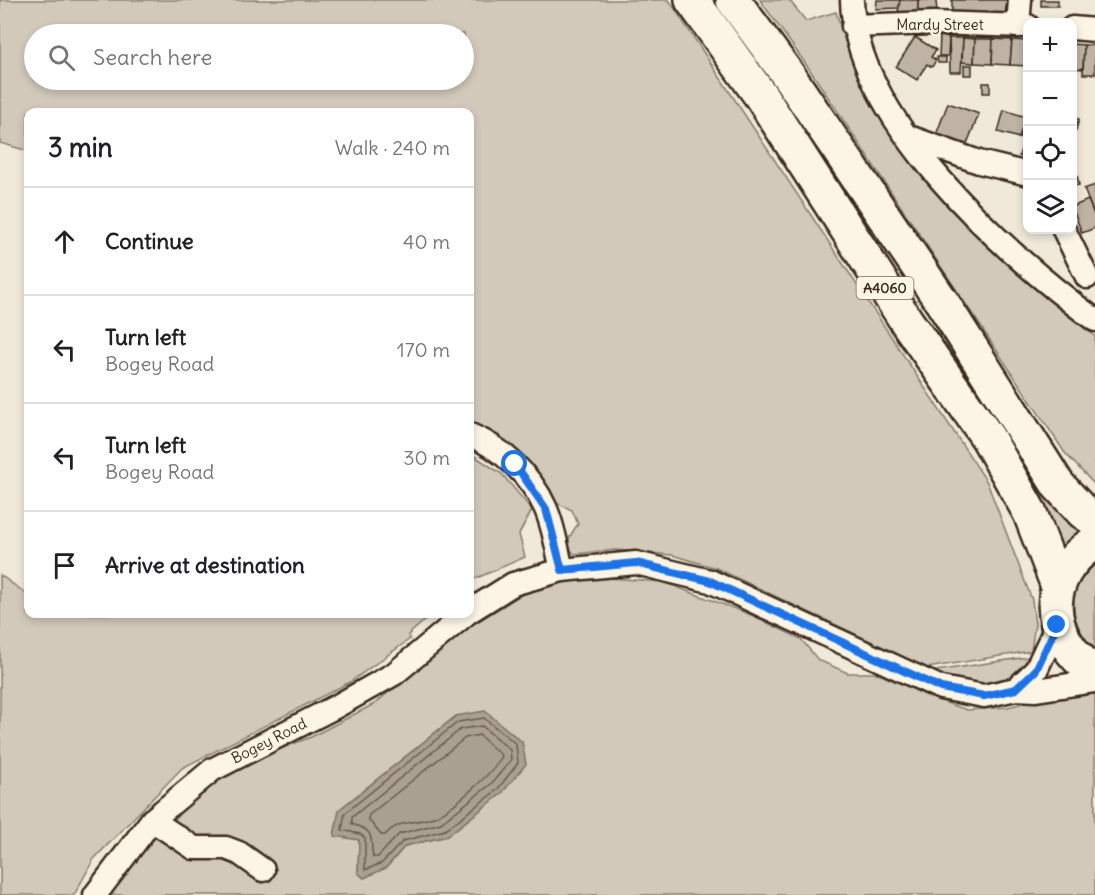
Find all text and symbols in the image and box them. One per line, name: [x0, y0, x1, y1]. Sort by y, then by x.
street label: Mardy Street: [896, 15, 984, 34]
map controls: [1023, 18, 1077, 234]
button: +: [1023, 18, 1077, 72]
search box: [24, 24, 474, 90]
icon: search: [45, 41, 78, 74]
text: Search here: [93, 43, 212, 71]
button: −: [1023, 72, 1077, 126]
button: locate: [1023, 126, 1077, 180]
text: 3 min: [48, 131, 113, 164]
text: Walk · 240 m: [335, 135, 450, 160]
button: layers: [1023, 180, 1077, 234]
icon: ahead: [48, 225, 81, 258]
text: Continue: [105, 227, 194, 255]
text: 40 m: [403, 229, 450, 254]
road number: A4060: [856, 277, 914, 299]
text: Turn left: [105, 323, 186, 351]
icon: left: [48, 333, 81, 366]
text: 170 m: [397, 337, 450, 362]
text: Bogey Road: [105, 351, 214, 376]
text: Turn left: [105, 431, 186, 459]
icon: left: [48, 441, 81, 474]
text: 30 m: [403, 445, 450, 470]
route start: [501, 450, 527, 476]
text: Bogey Road: [105, 459, 214, 484]
icon: arrive: [48, 549, 81, 582]
text: Arrive at destination: [105, 551, 305, 579]
route end: [1043, 611, 1069, 637]
street label: Bogey Road: [228, 713, 310, 768]

